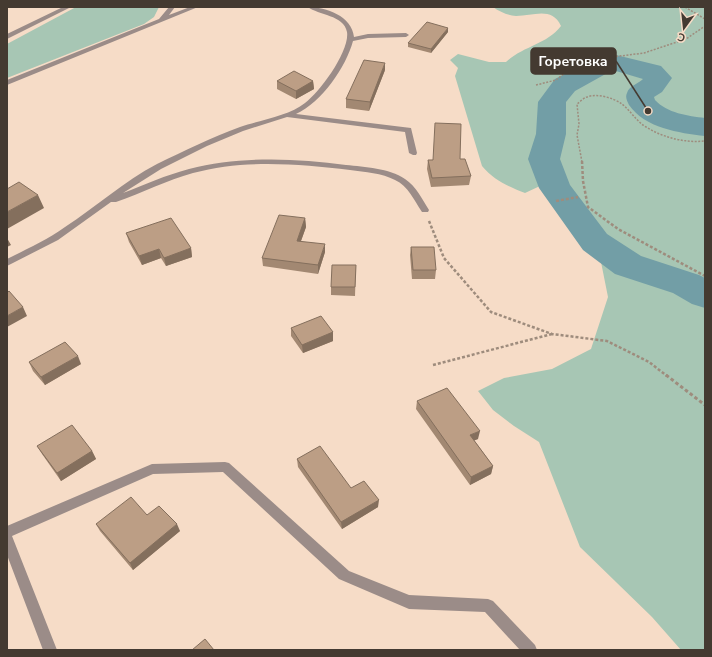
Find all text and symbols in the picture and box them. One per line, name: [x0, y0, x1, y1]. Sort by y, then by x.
north arrow: [664, 8, 704, 48]
text: С: [675, 29, 687, 45]
callout: Горетовка: [531, 48, 616, 74]
text: Горетовка: [538, 52, 608, 71]

